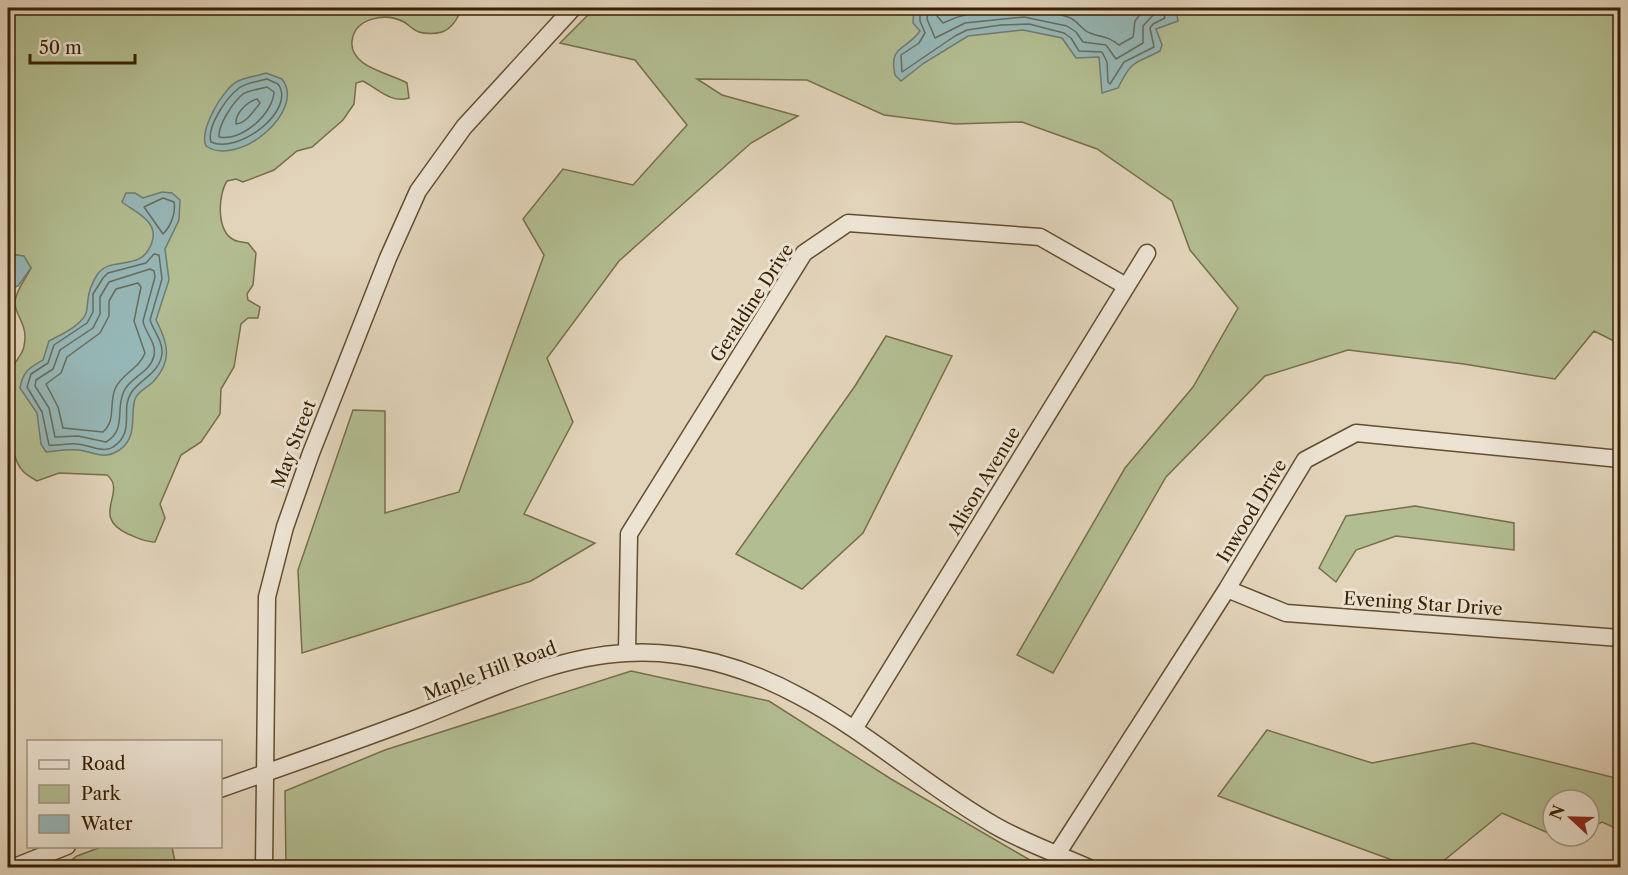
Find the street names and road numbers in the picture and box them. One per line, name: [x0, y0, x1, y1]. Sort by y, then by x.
street label: Geraldine Drive: [706, 240, 798, 366]
street label: May Street: [267, 396, 321, 491]
street label: Alison Avenue: [943, 423, 1025, 540]
street label: Inwood Drive: [1213, 455, 1291, 567]
street label: Evening Star Drive: [1343, 587, 1503, 621]
street label: Maple Hill Road: [421, 637, 559, 705]

